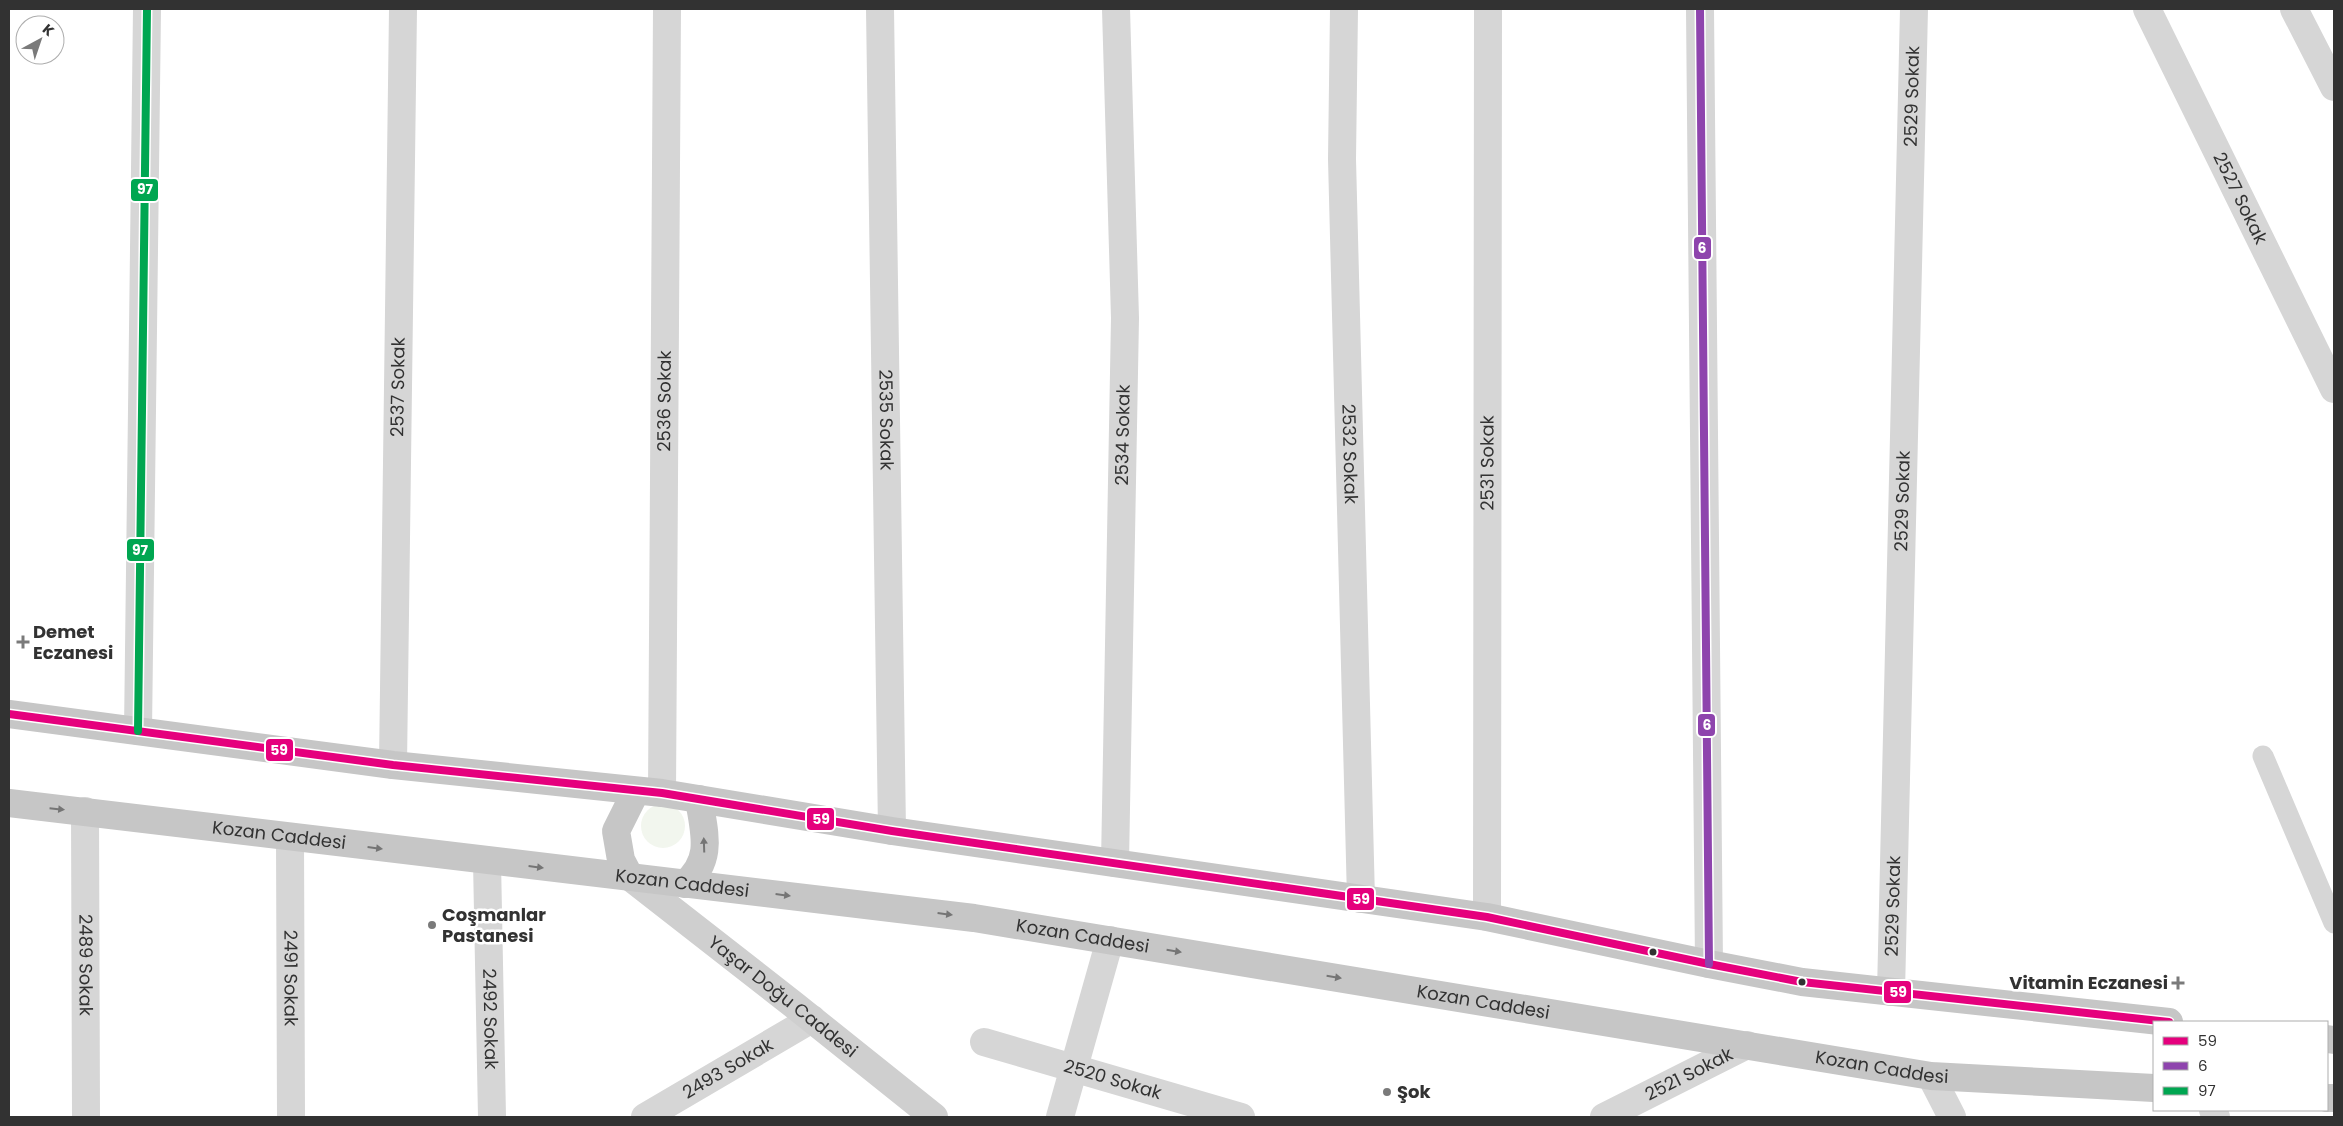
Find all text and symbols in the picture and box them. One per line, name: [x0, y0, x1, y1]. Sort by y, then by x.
north arrow: [15, 15, 65, 65]
text: K: [38, 19, 59, 41]
street label: 2529 Sokak: [1898, 45, 1925, 147]
street label: 2527 Sokak: [2207, 148, 2274, 249]
line badge: 97: [130, 178, 159, 202]
text: 97: [137, 179, 154, 199]
line badge: 6: [1693, 236, 1712, 260]
text: 6: [1698, 238, 1707, 258]
street label: 2537 Sokak: [384, 336, 411, 437]
street label: 2536 Sokak: [651, 350, 677, 452]
street label: 2535 Sokak: [873, 369, 900, 471]
street label: 2534 Sokak: [1109, 383, 1136, 486]
street label: 2532 Sokak: [1336, 403, 1364, 505]
street label: 2531 Sokak: [1474, 414, 1500, 511]
street label: 2529 Sokak: [1888, 450, 1916, 552]
line badge: 97: [126, 538, 155, 562]
text: 97: [132, 540, 149, 560]
place label: Demet Eczanesi: [33, 619, 113, 665]
marker: Demet Eczanesi: [17, 636, 29, 648]
line badge: 6: [1697, 713, 1716, 737]
text: 6: [1703, 715, 1712, 735]
line badge: 59: [265, 738, 294, 762]
text: 59: [270, 740, 288, 760]
one-way arrow: [50, 805, 66, 813]
line badge: 59: [806, 807, 835, 831]
text: 59: [812, 809, 830, 829]
street label: Kozan Caddesi: [211, 814, 347, 855]
one-way arrow: [700, 837, 708, 853]
one-way arrow: [367, 844, 383, 852]
street label: 2529 Sokak: [1879, 854, 1906, 957]
street label: Kozan Caddesi: [614, 862, 751, 903]
one-way arrow: [529, 863, 545, 871]
line badge: 59: [1346, 887, 1375, 911]
text: 59: [1352, 889, 1370, 909]
one-way arrow: [776, 891, 792, 899]
place label: Coşmanlar Pastanesi: [442, 902, 546, 948]
one-way arrow: [937, 910, 953, 918]
street label: Kozan Caddesi: [1014, 912, 1151, 959]
street label: 2489 Sokak: [73, 914, 99, 1017]
marker: Coşmanlar Pastanesi: [426, 919, 438, 931]
street label: 2491 Sokak: [278, 930, 304, 1027]
street label: Yaşar Doğu Caddesi: [703, 930, 863, 1063]
one-way arrow: [1167, 947, 1183, 955]
unlabelled marker: [1648, 947, 1658, 957]
street label: 2492 Sokak: [477, 968, 504, 1070]
place label: Vitamin Eczanesi: [2009, 970, 2168, 995]
one-way arrow: [1327, 974, 1343, 982]
unlabelled marker: [1797, 977, 1807, 987]
marker: Vitamin Eczanesi: [2172, 977, 2184, 989]
street label: Kozan Caddesi: [1415, 978, 1552, 1025]
line badge: 59: [1883, 980, 1912, 1004]
text: 59: [1889, 982, 1907, 1002]
legend: [2153, 1021, 2328, 1111]
text: 59: [2198, 1030, 2217, 1051]
street label: 2493 Sokak: [678, 1031, 778, 1104]
street label: 2521 Sokak: [1640, 1041, 1738, 1106]
street label: Kozan Caddesi: [1814, 1044, 1949, 1089]
street label: 2520 Sokak: [1061, 1053, 1165, 1105]
text: 6: [2198, 1055, 2208, 1076]
place label: Şok: [1397, 1079, 1432, 1104]
text: 97: [2198, 1080, 2216, 1101]
marker: Şok: [1381, 1086, 1393, 1098]

